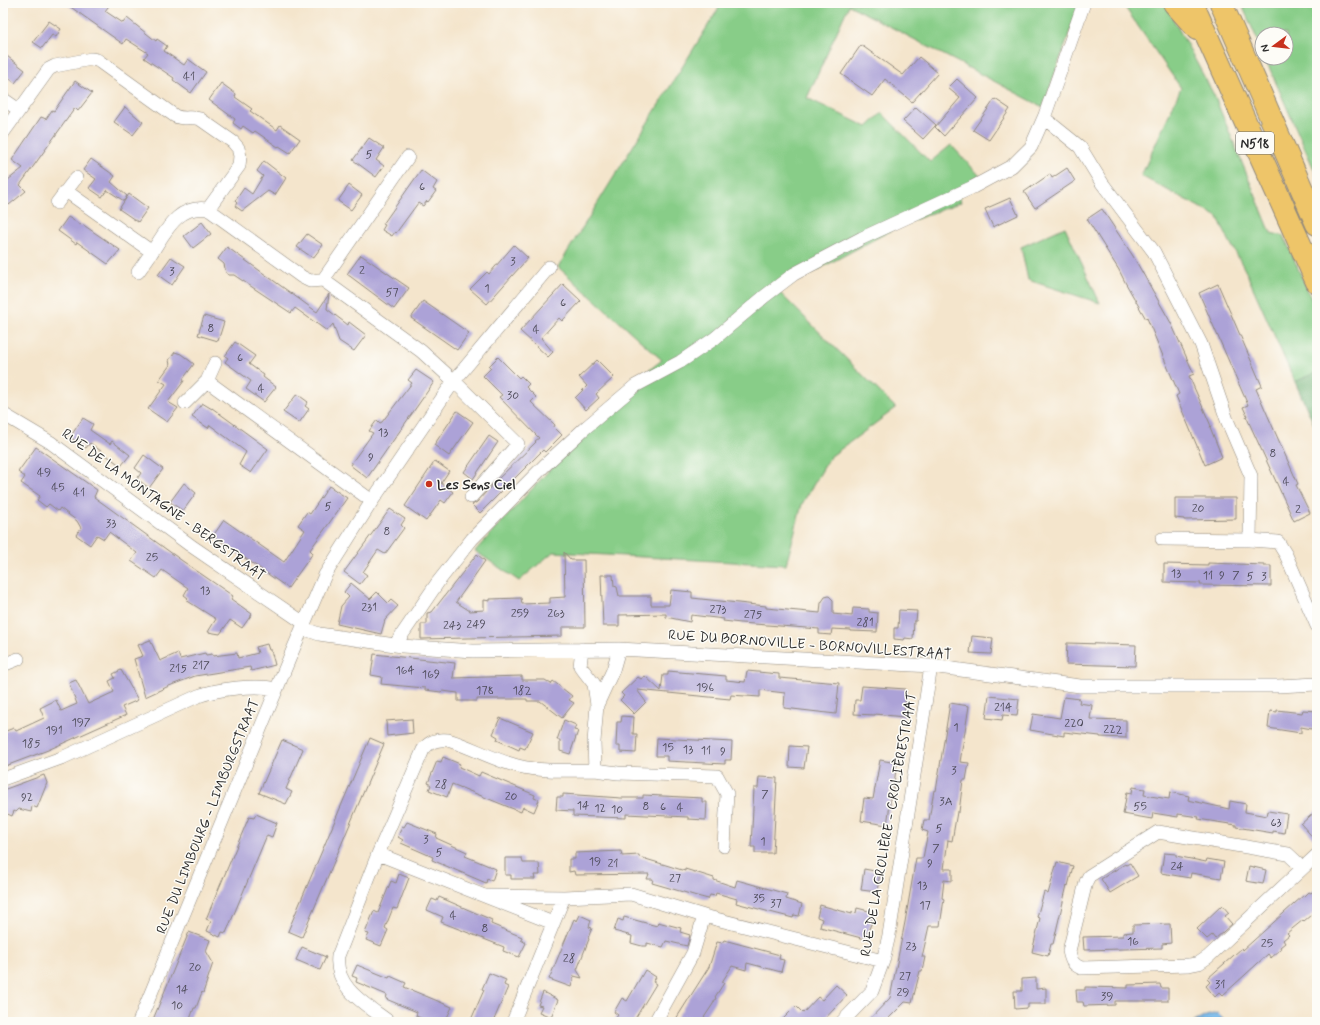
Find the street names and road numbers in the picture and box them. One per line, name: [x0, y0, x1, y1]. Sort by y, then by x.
road number: N518: [1236, 132, 1274, 154]
street label: RUE DE LA MONTAGNE - BERGSTRAAT: [58, 425, 269, 585]
street label: RUE DU BORNOVILLE - BORNOVILLESTRAAT: [668, 626, 952, 664]
street label: RUE DE LA CROLIÈRE - CROLIÈRESTRAAT: [857, 690, 921, 958]
street label: RUE DU LIMBOURG - LIMBURGSTRAAT: [152, 696, 263, 937]

